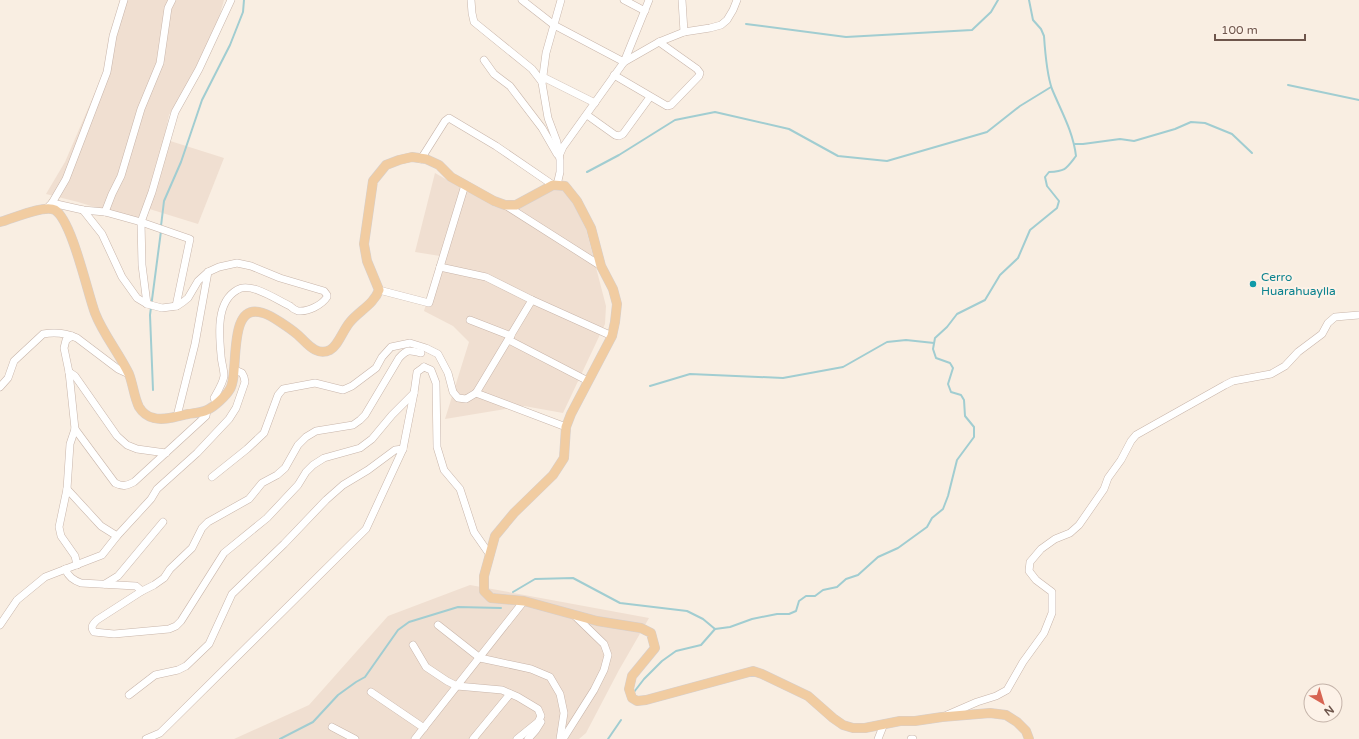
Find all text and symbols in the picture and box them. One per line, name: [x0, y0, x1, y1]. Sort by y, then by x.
scale bar: [1215, 16, 1305, 42]
text: 100 m: [1221, 23, 1258, 37]
place label: Cerro Huarahuaylla: [1261, 270, 1336, 298]
marker: Cerro Huarahuaylla: [1248, 279, 1258, 289]
north arrow: [1303, 683, 1343, 723]
text: N: [1321, 703, 1336, 718]

